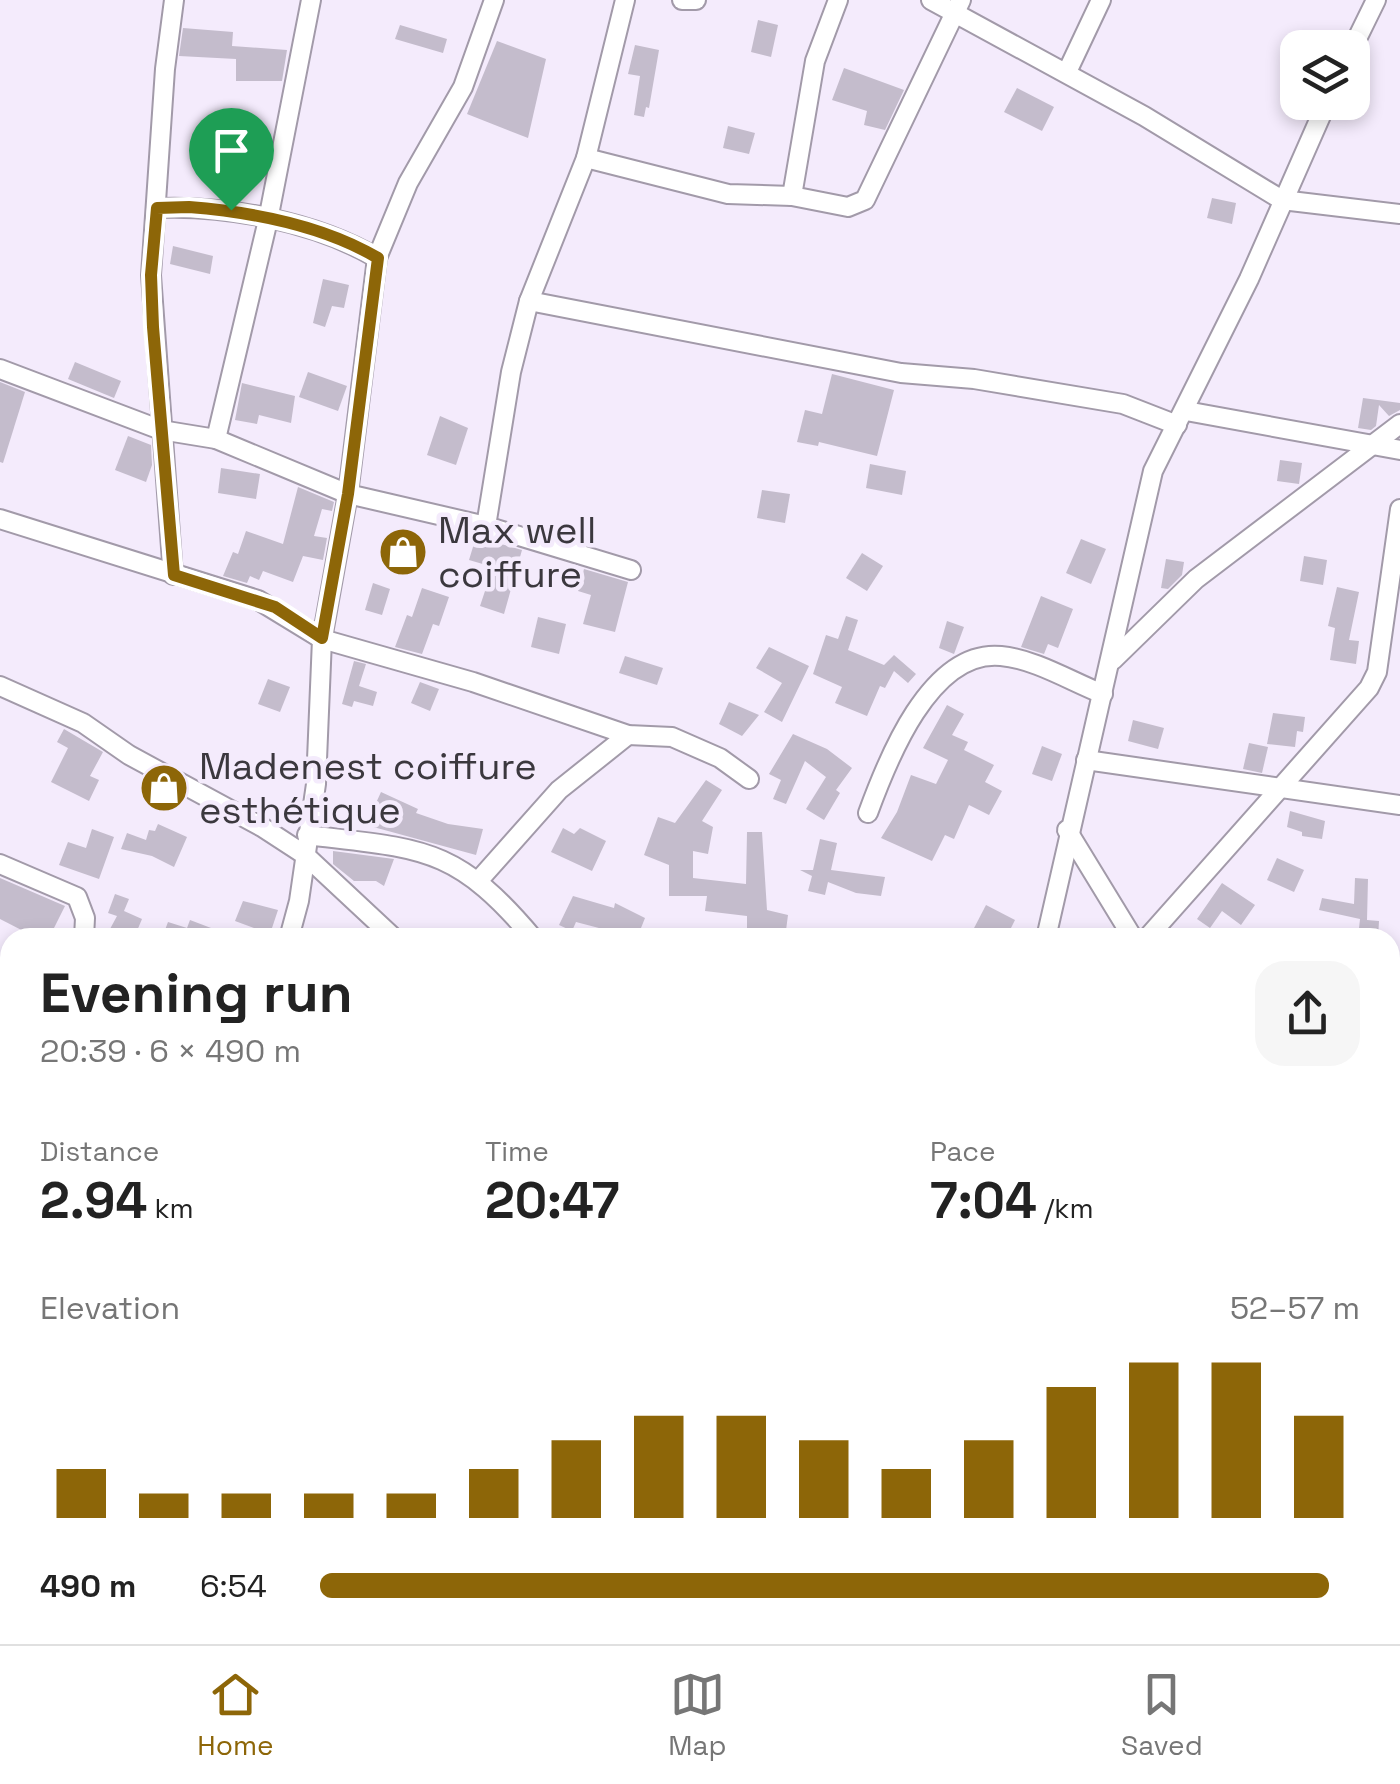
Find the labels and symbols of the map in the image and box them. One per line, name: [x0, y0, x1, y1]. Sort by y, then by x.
pin: [189, 108, 274, 211]
place label: Max well coiffure: [438, 506, 596, 598]
shop icon: Max well coiffure: [377, 526, 429, 578]
place label: Madenest coiffure esthétique: [199, 742, 537, 834]
shop icon: Madenest coiffure esthétique: [138, 762, 190, 814]

